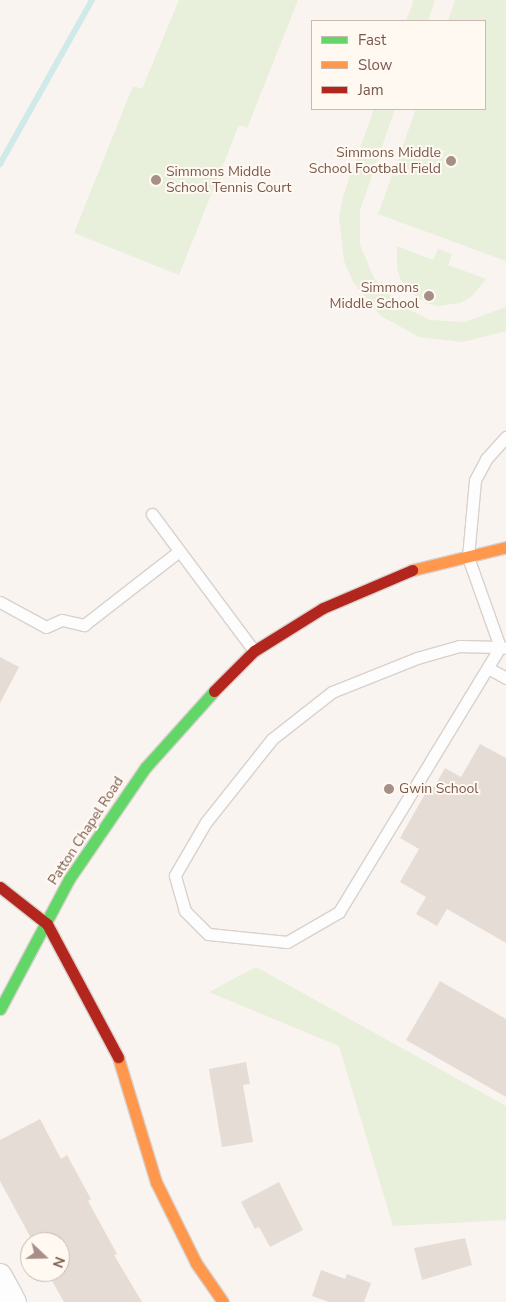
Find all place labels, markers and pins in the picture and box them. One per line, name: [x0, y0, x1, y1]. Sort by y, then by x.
place label: Simmons Middle School Football Field: [309, 145, 441, 178]
marker: Simmons Middle School Football Field: [445, 155, 457, 167]
place label: Simmons Middle School Tennis Court: [166, 164, 291, 196]
marker: Simmons Middle School Tennis Court: [150, 174, 162, 186]
place label: Simmons Middle School: [330, 280, 419, 312]
marker: Simmons Middle School: [423, 290, 435, 302]
place label: Gwin School: [399, 781, 478, 797]
marker: Gwin School: [383, 783, 395, 795]

